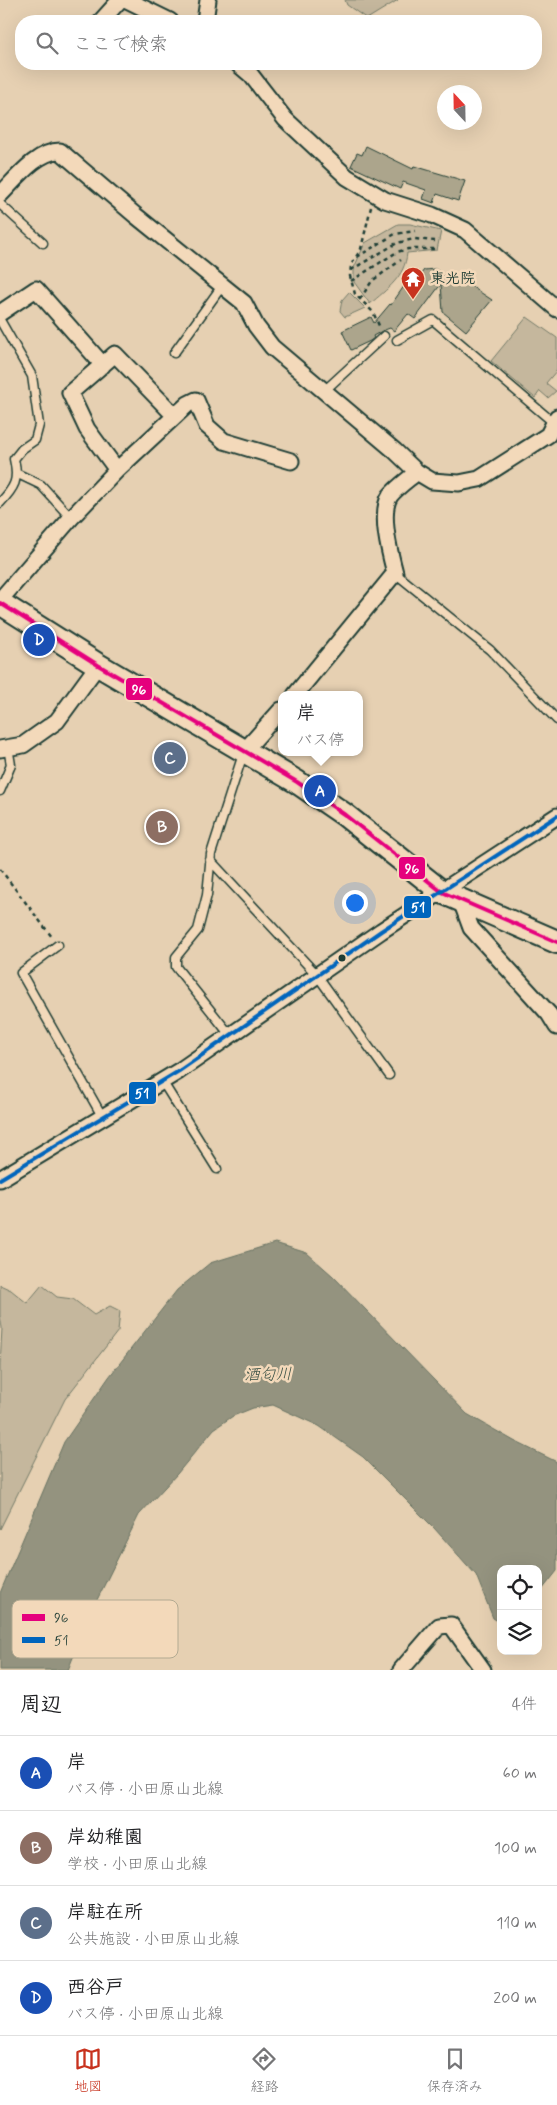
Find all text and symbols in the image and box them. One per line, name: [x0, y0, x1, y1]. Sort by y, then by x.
search box: [15, 15, 542, 70]
icon: search: [33, 29, 61, 57]
text: ここで検索: [73, 32, 168, 57]
north arrow: [437, 85, 482, 130]
temple icon: 東光院: [400, 266, 426, 300]
place label: 東光院: [430, 269, 475, 289]
pin: D: [23, 621, 55, 659]
line badge: 96: [125, 677, 153, 701]
text: 96: [132, 681, 147, 699]
popup: [278, 691, 363, 756]
text: 岸: [296, 701, 316, 726]
text: バス停: [296, 730, 345, 751]
pin: C: [154, 739, 186, 777]
pin: A: [304, 772, 336, 810]
pin: B: [146, 808, 178, 846]
line badge: 96: [398, 856, 426, 880]
text: 96: [405, 860, 420, 878]
your location: [342, 890, 368, 916]
line badge: 51: [403, 895, 432, 919]
text: 51: [411, 899, 425, 917]
unlabelled marker: [337, 953, 347, 963]
line badge: 51: [128, 1081, 157, 1105]
text: 51: [135, 1085, 149, 1103]
water label: 酒匂川: [244, 1364, 292, 1386]
map controls: [497, 1565, 542, 1655]
button: locate: [497, 1565, 542, 1610]
legend: [12, 1600, 178, 1658]
text: 96: [54, 1609, 69, 1627]
button: layers: [497, 1610, 542, 1655]
text: 51: [54, 1632, 68, 1650]
text: 周辺: [20, 1691, 62, 1719]
text: 4件: [512, 1694, 537, 1715]
text: 岸: [67, 1750, 86, 1775]
text: A: [31, 1763, 41, 1784]
text: 60 m: [503, 1763, 537, 1784]
text: バス停 · 小田原山北線: [67, 1779, 223, 1800]
text: 岸幼稚園: [67, 1825, 143, 1850]
text: B: [31, 1838, 41, 1859]
text: 100 m: [494, 1838, 537, 1859]
text: 学校 · 小田原山北線: [67, 1854, 207, 1875]
text: 岸駐在所: [67, 1900, 143, 1925]
text: C: [30, 1913, 42, 1934]
text: 110 m: [496, 1913, 537, 1934]
text: 公共施設 · 小田原山北線: [67, 1929, 239, 1950]
text: 西谷戸: [67, 1975, 124, 2000]
text: D: [30, 1988, 42, 2009]
text: 200 m: [493, 1988, 537, 2009]
text: バス停 · 小田原山北線: [67, 2004, 223, 2025]
tab: 地図: [74, 2045, 102, 2096]
tab: 経路: [250, 2045, 278, 2096]
tab: 保存済み: [427, 2045, 483, 2096]

